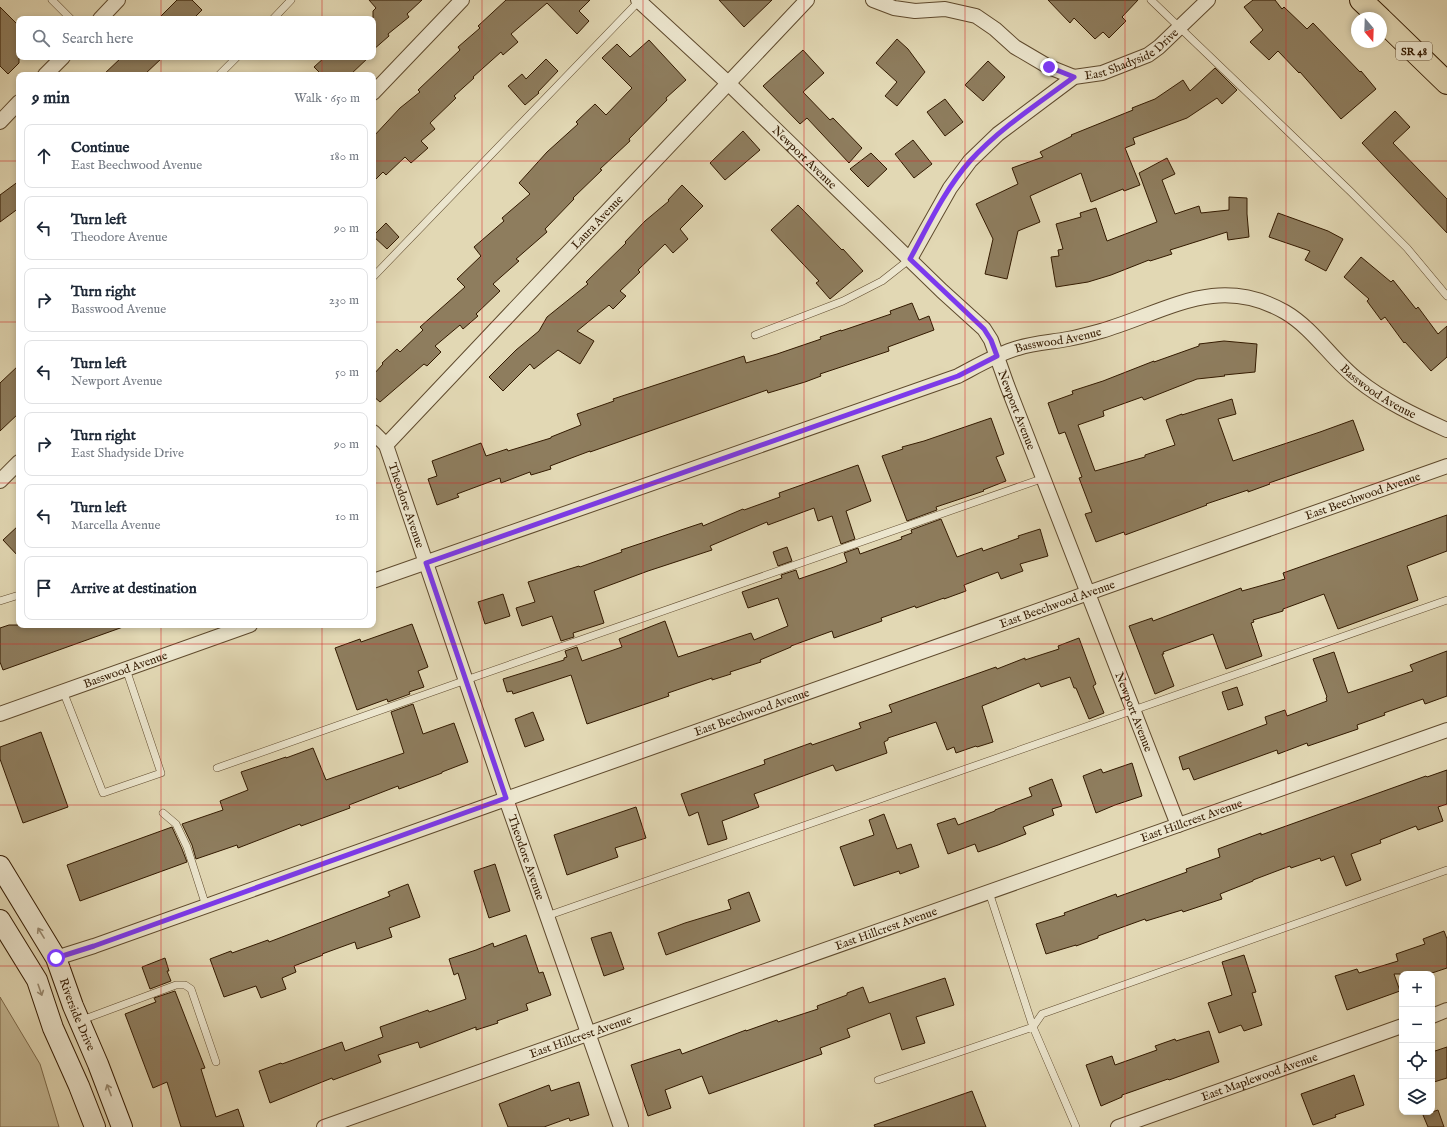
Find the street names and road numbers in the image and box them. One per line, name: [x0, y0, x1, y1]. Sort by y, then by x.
street label: East Shadyside Drive: [1084, 25, 1182, 83]
road number: SR 48: [1396, 42, 1432, 60]
street label: Newport Avenue: [769, 123, 840, 193]
street label: Laura Avenue: [568, 192, 627, 253]
street label: Basswood Avenue: [1013, 324, 1104, 357]
street label: Basswood Avenue: [1337, 361, 1419, 423]
street label: Newport Avenue: [994, 368, 1039, 453]
street label: Theodore Avenue: [385, 461, 428, 551]
street label: East Beechwood Avenue: [1303, 469, 1423, 524]
street label: East Beechwood Avenue: [998, 577, 1118, 632]
street label: Basswood Avenue: [81, 648, 170, 692]
street label: Newport Avenue: [1111, 670, 1156, 755]
street label: East Beechwood Avenue: [692, 685, 812, 740]
street label: East Hillcrest Avenue: [1138, 796, 1245, 846]
street label: Theodore Avenue: [504, 813, 548, 903]
street label: East Hillcrest Avenue: [833, 904, 940, 954]
street label: Riverside Drive: [56, 976, 99, 1054]
street label: East Hillcrest Avenue: [528, 1012, 634, 1062]
street label: East Maplewood Avenue: [1199, 1049, 1320, 1105]

